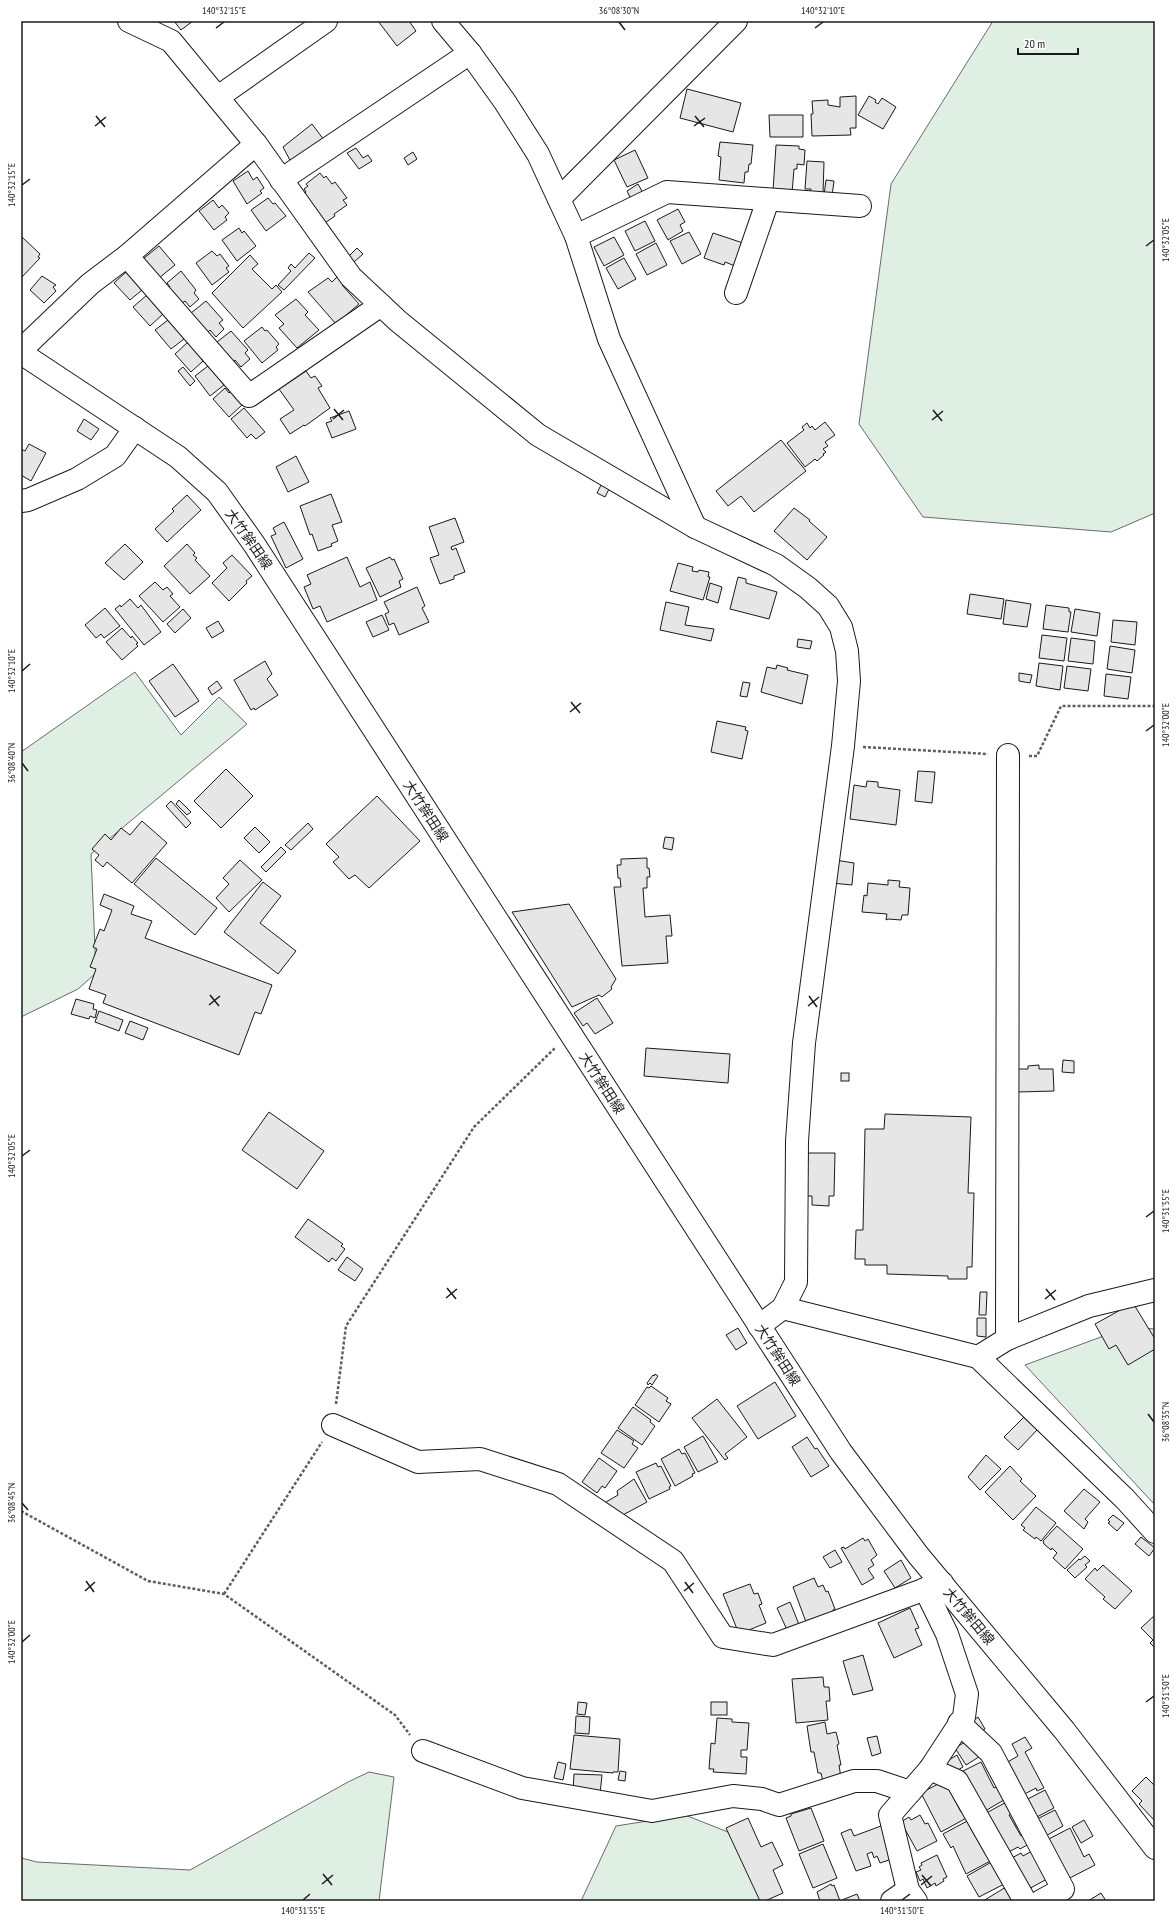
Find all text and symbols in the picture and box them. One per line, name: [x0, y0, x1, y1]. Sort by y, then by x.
text: 140°32'15"E: [202, 4, 246, 17]
text: 36°08'30"N: [599, 4, 639, 17]
text: 140°32'10"E: [801, 4, 845, 17]
scale bar: [1018, 30, 1078, 56]
text: 20 m: [1024, 36, 1045, 51]
text: 140°32'15"E: [5, 163, 18, 207]
text: 140°32'05"E: [1159, 218, 1172, 262]
street label: 大竹鉾田線: [222, 505, 276, 573]
text: 140°32'10"E: [5, 649, 18, 693]
text: 140°32'00"E: [1159, 703, 1172, 747]
text: 36°08'40"N: [5, 743, 18, 783]
street label: 大竹鉾田線: [399, 777, 453, 845]
street label: 大竹鉾田線: [575, 1049, 629, 1117]
text: 140°32'05"E: [5, 1134, 18, 1178]
text: 140°31'55"E: [1159, 1189, 1172, 1233]
street label: 大竹鉾田線: [751, 1321, 805, 1389]
text: 36°08'35"N: [1159, 1402, 1172, 1442]
text: 36°08'45"N: [5, 1483, 18, 1523]
street label: 大竹鉾田線: [940, 1583, 998, 1649]
text: 140°32'00"E: [5, 1620, 18, 1664]
text: 140°31'50"E: [1159, 1674, 1172, 1718]
text: 140°31'55"E: [281, 1904, 325, 1917]
text: 140°31'50"E: [880, 1904, 924, 1917]

